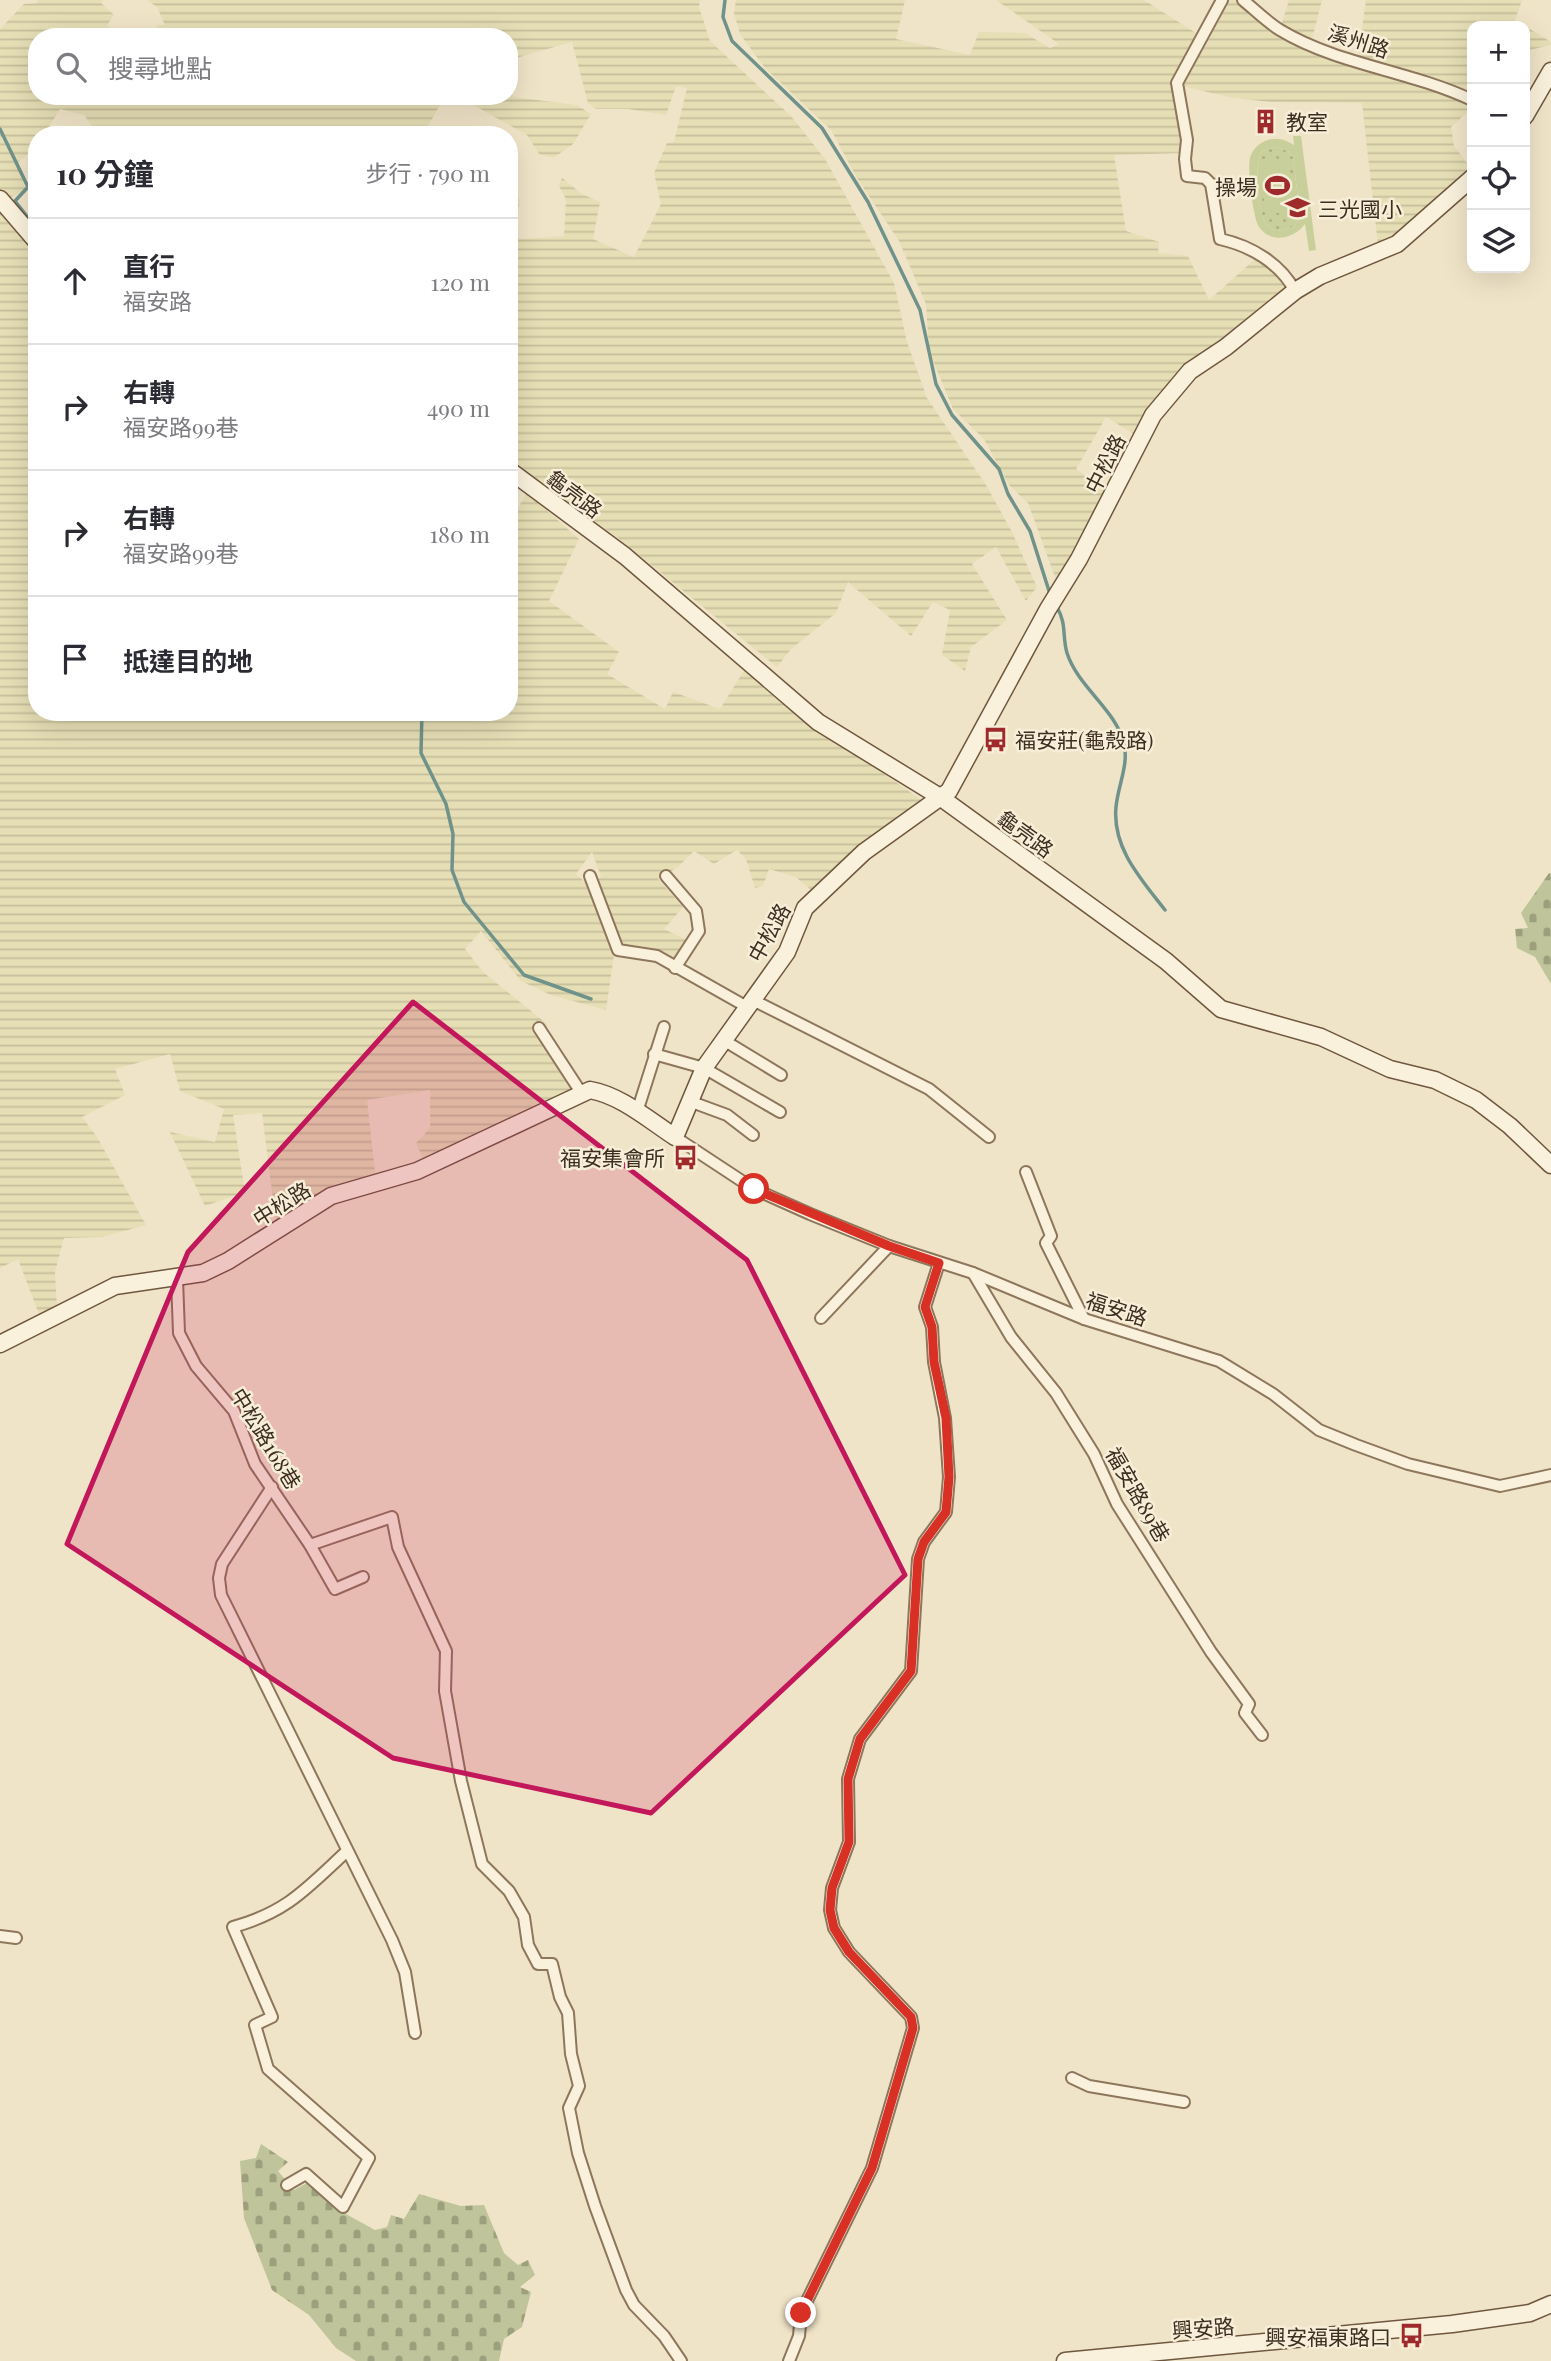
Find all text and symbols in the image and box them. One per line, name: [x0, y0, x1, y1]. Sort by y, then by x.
street label: 溪州路: [1325, 17, 1393, 63]
map controls: [1467, 21, 1530, 273]
button: +: [1467, 21, 1530, 84]
search box: [28, 28, 518, 105]
icon: search: [52, 48, 90, 86]
text: 搜尋地點: [108, 50, 212, 85]
button: −: [1467, 84, 1530, 147]
building icon: 教室: [1252, 107, 1280, 135]
place label: 教室: [1286, 107, 1328, 135]
button: locate: [1467, 147, 1530, 210]
text: 10 分鐘: [56, 153, 154, 193]
text: 步行 · 790 m: [365, 157, 490, 188]
place label: 操場: [1215, 172, 1257, 200]
sports icon: 操場: [1263, 172, 1291, 200]
school or university icon: 三光國小: [1284, 194, 1312, 222]
place label: 三光國小: [1318, 194, 1402, 222]
button: layers: [1467, 210, 1530, 273]
text: 直行: [123, 248, 175, 283]
icon: ahead: [56, 262, 94, 300]
text: 120 m: [431, 266, 490, 297]
text: 福安路: [123, 285, 192, 316]
text: 右轉: [123, 374, 175, 409]
icon: right: [56, 388, 94, 426]
text: 490 m: [427, 392, 490, 423]
text: 福安路99巷: [123, 411, 238, 442]
street label: 中松路: [1077, 429, 1131, 497]
street label: 龜壳路: [541, 463, 609, 523]
text: 右轉: [123, 500, 175, 535]
icon: right: [56, 514, 94, 552]
text: 180 m: [430, 518, 490, 549]
text: 福安路99巷: [123, 537, 238, 568]
icon: arrive: [56, 640, 94, 678]
text: 抵達目的地: [123, 643, 253, 678]
bus stop icon: 福安莊(龜殼路): [981, 725, 1009, 753]
place label: 福安莊(龜殼路): [1015, 725, 1153, 753]
street label: 龜壳路: [992, 803, 1060, 863]
street label: 中松路: [740, 898, 796, 966]
place label: 福安集會所: [560, 1143, 665, 1171]
bus stop icon: 福安集會所: [671, 1143, 699, 1171]
route start: [738, 1173, 769, 1204]
street label: 中松路: [247, 1174, 315, 1232]
street label: 福安路: [1083, 1285, 1151, 1331]
street label: 中松路168巷: [226, 1382, 308, 1494]
street label: 福安路89巷: [1100, 1441, 1178, 1547]
route end: [785, 2297, 816, 2328]
street label: 興安路: [1171, 2311, 1235, 2343]
place label: 興安福東路口: [1265, 2322, 1391, 2350]
bus stop icon: 興安福東路口: [1397, 2322, 1425, 2350]

